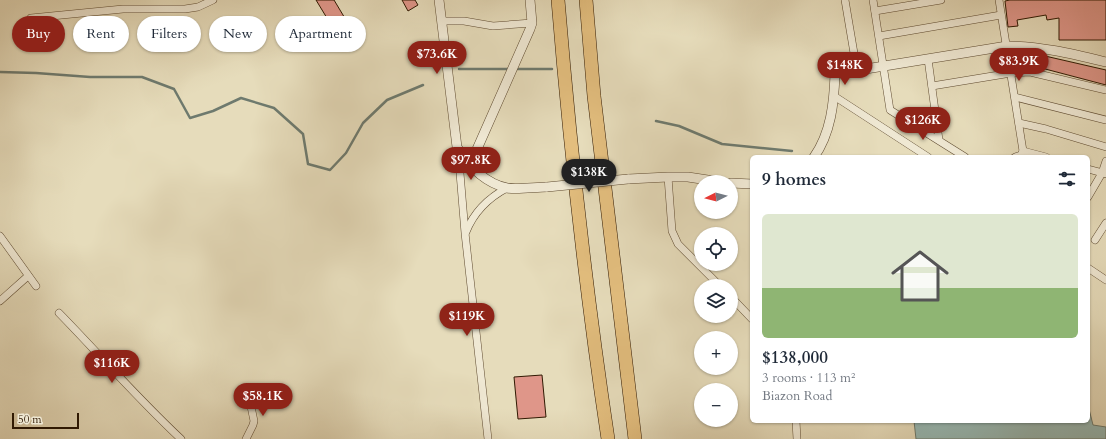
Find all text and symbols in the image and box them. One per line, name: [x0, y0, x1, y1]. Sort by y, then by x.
chip: Buy: [12, 16, 65, 52]
chip: Rent: [73, 16, 129, 52]
chip: Filters: [137, 16, 201, 52]
chip: New: [209, 16, 267, 52]
chip: Apartment: [275, 16, 366, 52]
pin: $73.6K: [404, 41, 470, 75]
text: $73.6K: [417, 45, 457, 63]
pin: $83.9K: [986, 48, 1052, 82]
pin: $148K: [817, 52, 873, 86]
text: $83.9K: [999, 52, 1039, 70]
text: $148K: [826, 56, 864, 74]
pin: $126K: [895, 107, 951, 141]
text: $126K: [904, 111, 942, 129]
pin: $97.8K: [438, 147, 504, 181]
text: $97.8K: [451, 151, 491, 169]
pin: $138K: [561, 159, 617, 193]
text: $138K: [570, 163, 608, 181]
text: 9 homes: [762, 168, 826, 191]
icon: filters: [1056, 168, 1078, 190]
north arrow: [694, 175, 738, 219]
map controls: [694, 175, 738, 427]
button: locate: [694, 227, 738, 271]
icon: home: [884, 240, 956, 312]
button: layers: [694, 279, 738, 323]
pin: $119K: [439, 303, 495, 337]
text: $119K: [448, 307, 486, 325]
button: +: [694, 331, 738, 375]
text: $138,000: [762, 346, 828, 369]
pin: $116K: [84, 350, 140, 384]
text: $116K: [93, 354, 131, 372]
text: 3 rooms · 113 m²: [762, 369, 855, 387]
pin: $58.1K: [230, 383, 296, 417]
button: −: [694, 383, 738, 427]
text: $58.1K: [243, 387, 283, 405]
text: Biazon Road: [762, 387, 832, 405]
scale bar: [12, 411, 79, 430]
text: 50 m: [18, 412, 42, 427]

